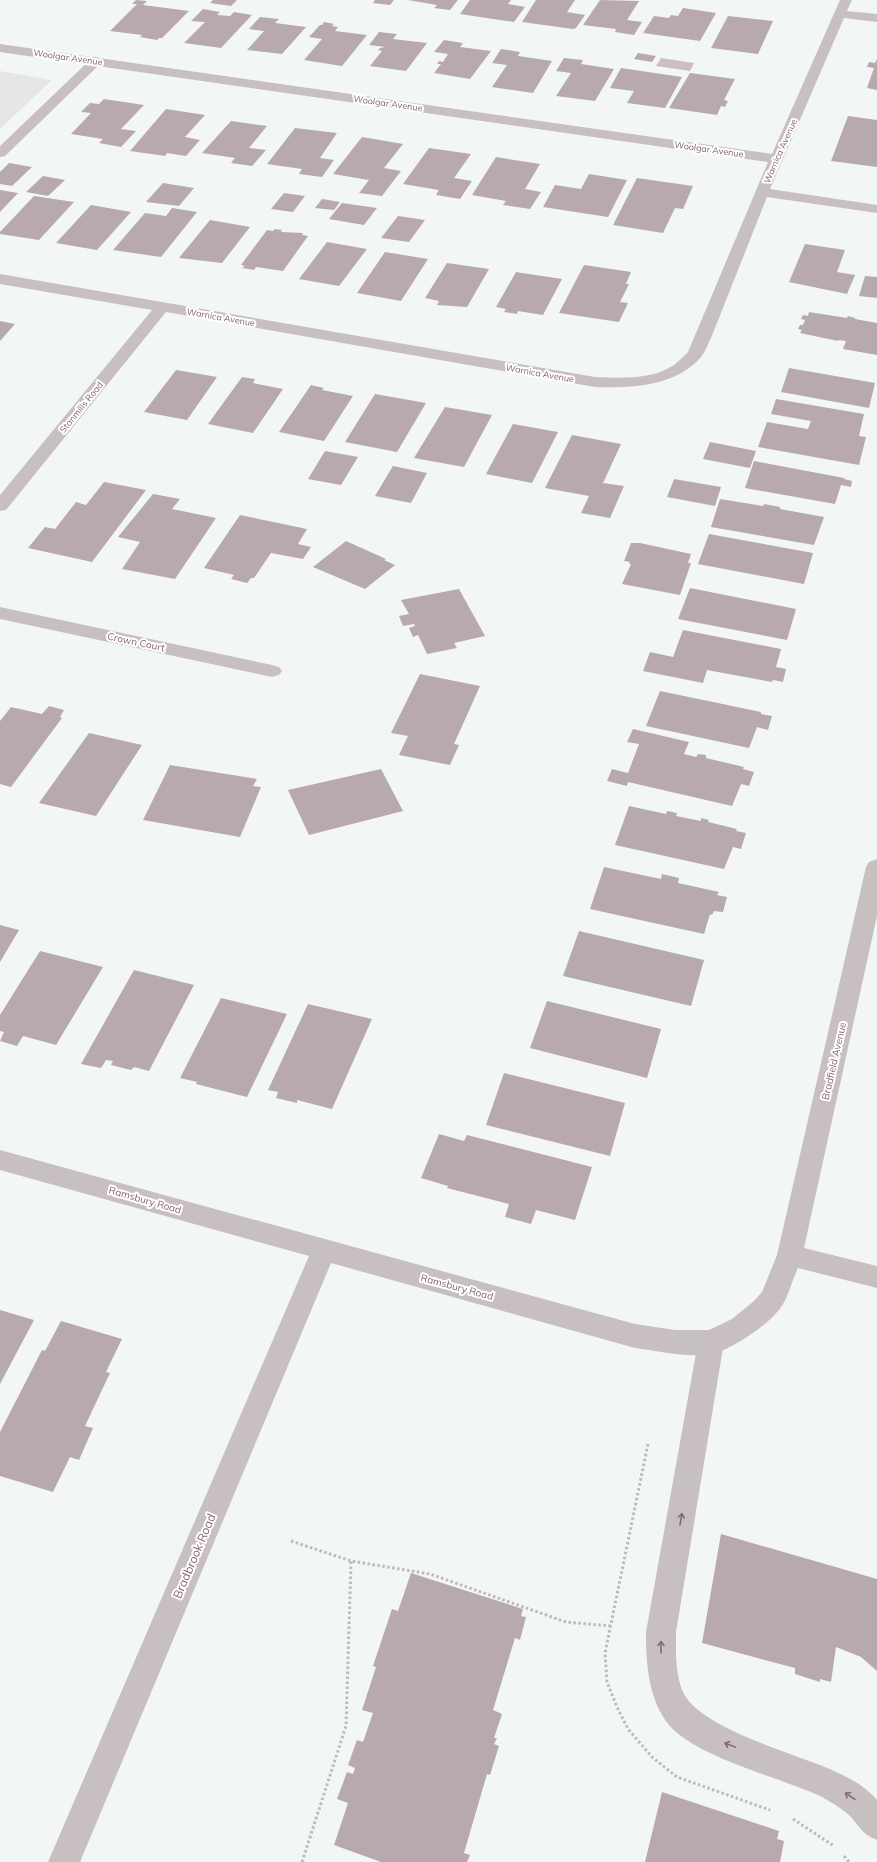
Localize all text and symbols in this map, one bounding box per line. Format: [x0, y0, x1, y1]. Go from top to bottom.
street label: Woolgar Avenue [33, 47, 103, 67]
street label: Woolgar Avenue [353, 93, 423, 113]
street label: Warnica Avenue [761, 117, 799, 185]
street label: Woolgar Avenue [674, 139, 744, 159]
street label: Warnica Avenue [186, 306, 256, 328]
street label: Warnica Avenue [505, 362, 575, 384]
street label: Stanmills Road [57, 379, 105, 435]
street label: Crown Court [106, 630, 166, 655]
street label: Bradfield Avenue [819, 1021, 849, 1101]
street label: Ramsbury Road [107, 1183, 183, 1217]
street label: Ramsbury Road [419, 1271, 495, 1303]
street label: Bradbrook Road [169, 1511, 219, 1601]
one-way arrow [677, 1513, 685, 1526]
one-way arrow [657, 1641, 665, 1654]
one-way arrow [725, 1741, 737, 1749]
one-way arrow [844, 1792, 855, 1800]

